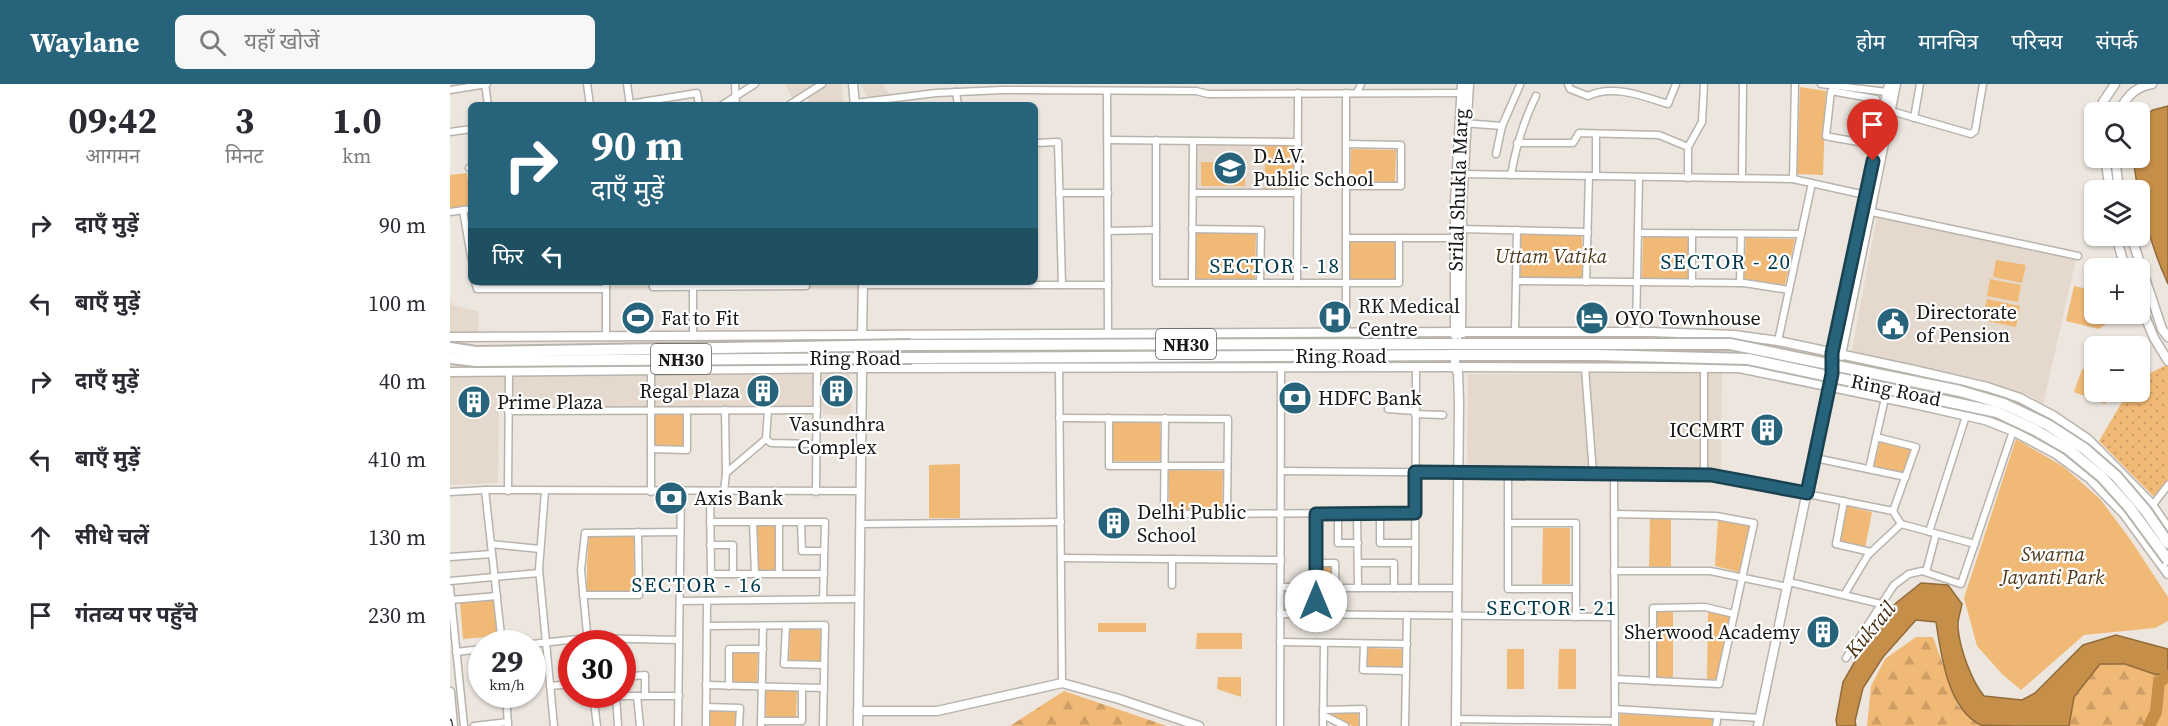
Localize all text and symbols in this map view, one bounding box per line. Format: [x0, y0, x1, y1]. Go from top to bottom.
search box [175, 15, 595, 69]
text: Waylane [30, 23, 139, 61]
icon: search [196, 26, 229, 59]
text: यहाँ खोजें [244, 26, 320, 56]
text: होम [1856, 27, 1885, 56]
text: मानचित्र [1918, 27, 1978, 56]
text: परिचय [2011, 27, 2063, 56]
text: संपर्क [2096, 27, 2138, 56]
text: 09:42 [68, 96, 157, 145]
text: 3 [235, 96, 254, 145]
text: 1.0 [332, 96, 382, 145]
pin [1847, 99, 1898, 161]
map controls [2084, 102, 2150, 402]
button: search [2084, 102, 2150, 168]
street label: Srilal Shukla Marg [1441, 108, 1475, 272]
icon: arrive [1856, 108, 1889, 141]
text: 90 m [591, 116, 684, 174]
icon: right [492, 126, 570, 204]
text: आगमन [85, 142, 140, 170]
text: मिनट [225, 142, 264, 170]
text: km [342, 142, 371, 170]
place label: D.A.V. Public School [1253, 142, 1374, 193]
school or university icon: D.A.V. Public School [1212, 150, 1248, 186]
text: दाएँ मुड़ें [591, 171, 664, 208]
button: layers [2084, 180, 2150, 246]
icon: right [24, 209, 57, 242]
text: दाएँ मुड़ें [75, 209, 139, 239]
text: 90 m [379, 210, 426, 240]
icon: left [536, 240, 569, 273]
text: फिर [492, 241, 524, 271]
park label: Uttam Vatika [1495, 242, 1608, 270]
district label: SECTOR - 20 [1661, 247, 1791, 276]
district label: SECTOR - 18 [1210, 251, 1340, 280]
button: + [2084, 258, 2150, 324]
icon: left [24, 287, 57, 320]
text: बाएँ मुड़ें [75, 287, 140, 317]
text: 100 m [368, 288, 426, 318]
place label: RK Medical Centre [1358, 292, 1460, 343]
place label: Directorate of Pension [1916, 298, 2017, 349]
hospital icon: RK Medical Centre [1317, 299, 1353, 335]
sports icon: Fat to Fit [620, 300, 656, 336]
hotel icon: OYO Townhouse [1574, 300, 1610, 336]
place label: Fat to Fit [661, 304, 740, 332]
place label: OYO Townhouse [1615, 304, 1761, 332]
public building icon: Directorate of Pension [1875, 306, 1911, 342]
road number: NH30 [1156, 329, 1216, 359]
button: − [2084, 336, 2150, 402]
street label: Ring Road [1295, 342, 1387, 370]
road number: NH30 [651, 344, 711, 374]
street label: Ring Road [809, 344, 901, 372]
icon: right [24, 365, 57, 398]
text: दाएँ मुड़ें [75, 365, 139, 395]
text: 40 m [379, 366, 426, 396]
street label: Ring Road [1848, 367, 1944, 413]
building icon: Regal Plaza [745, 373, 781, 409]
building icon: Vasundhra Complex [819, 373, 855, 409]
place label: Regal Plaza [639, 377, 741, 405]
bank icon: HDFC Bank [1277, 380, 1313, 416]
building icon: Prime Plaza [456, 384, 492, 420]
place label: HDFC Bank [1318, 384, 1422, 412]
place label: Prime Plaza [497, 388, 604, 416]
place label: Vasundhra Complex [789, 410, 886, 461]
building icon: ICCMRT [1749, 412, 1785, 448]
place label: ICCMRT [1669, 416, 1744, 444]
icon: left [24, 443, 57, 476]
text: बाएँ मुड़ें [75, 443, 140, 473]
text: 410 m [368, 444, 426, 474]
bank icon: Axis Bank [653, 480, 689, 516]
place label: Axis Bank [694, 484, 783, 512]
place label: Delhi Public School [1137, 498, 1246, 549]
building icon: Delhi Public School [1096, 505, 1132, 541]
icon: ahead [24, 521, 57, 554]
text: सीधे चलें [75, 521, 149, 551]
text: 130 m [368, 522, 426, 552]
park label: Swarna Jayanti Park [1998, 540, 2105, 591]
position arrow [1284, 569, 1348, 633]
district label: SECTOR - 16 [632, 570, 762, 599]
district label: SECTOR - 21 [1487, 593, 1617, 622]
water label: Kukrail [1837, 594, 1902, 664]
icon: arrive [24, 599, 57, 632]
text: गंतव्य पर पहुँचे [75, 599, 198, 629]
text: 230 m [368, 600, 426, 630]
building icon: Sherwood Academy [1805, 614, 1841, 650]
place label: Sherwood Academy [1624, 618, 1801, 646]
speed limit sign: 30 [558, 630, 636, 708]
text: 29 [491, 641, 523, 682]
text: km/h [489, 674, 525, 695]

